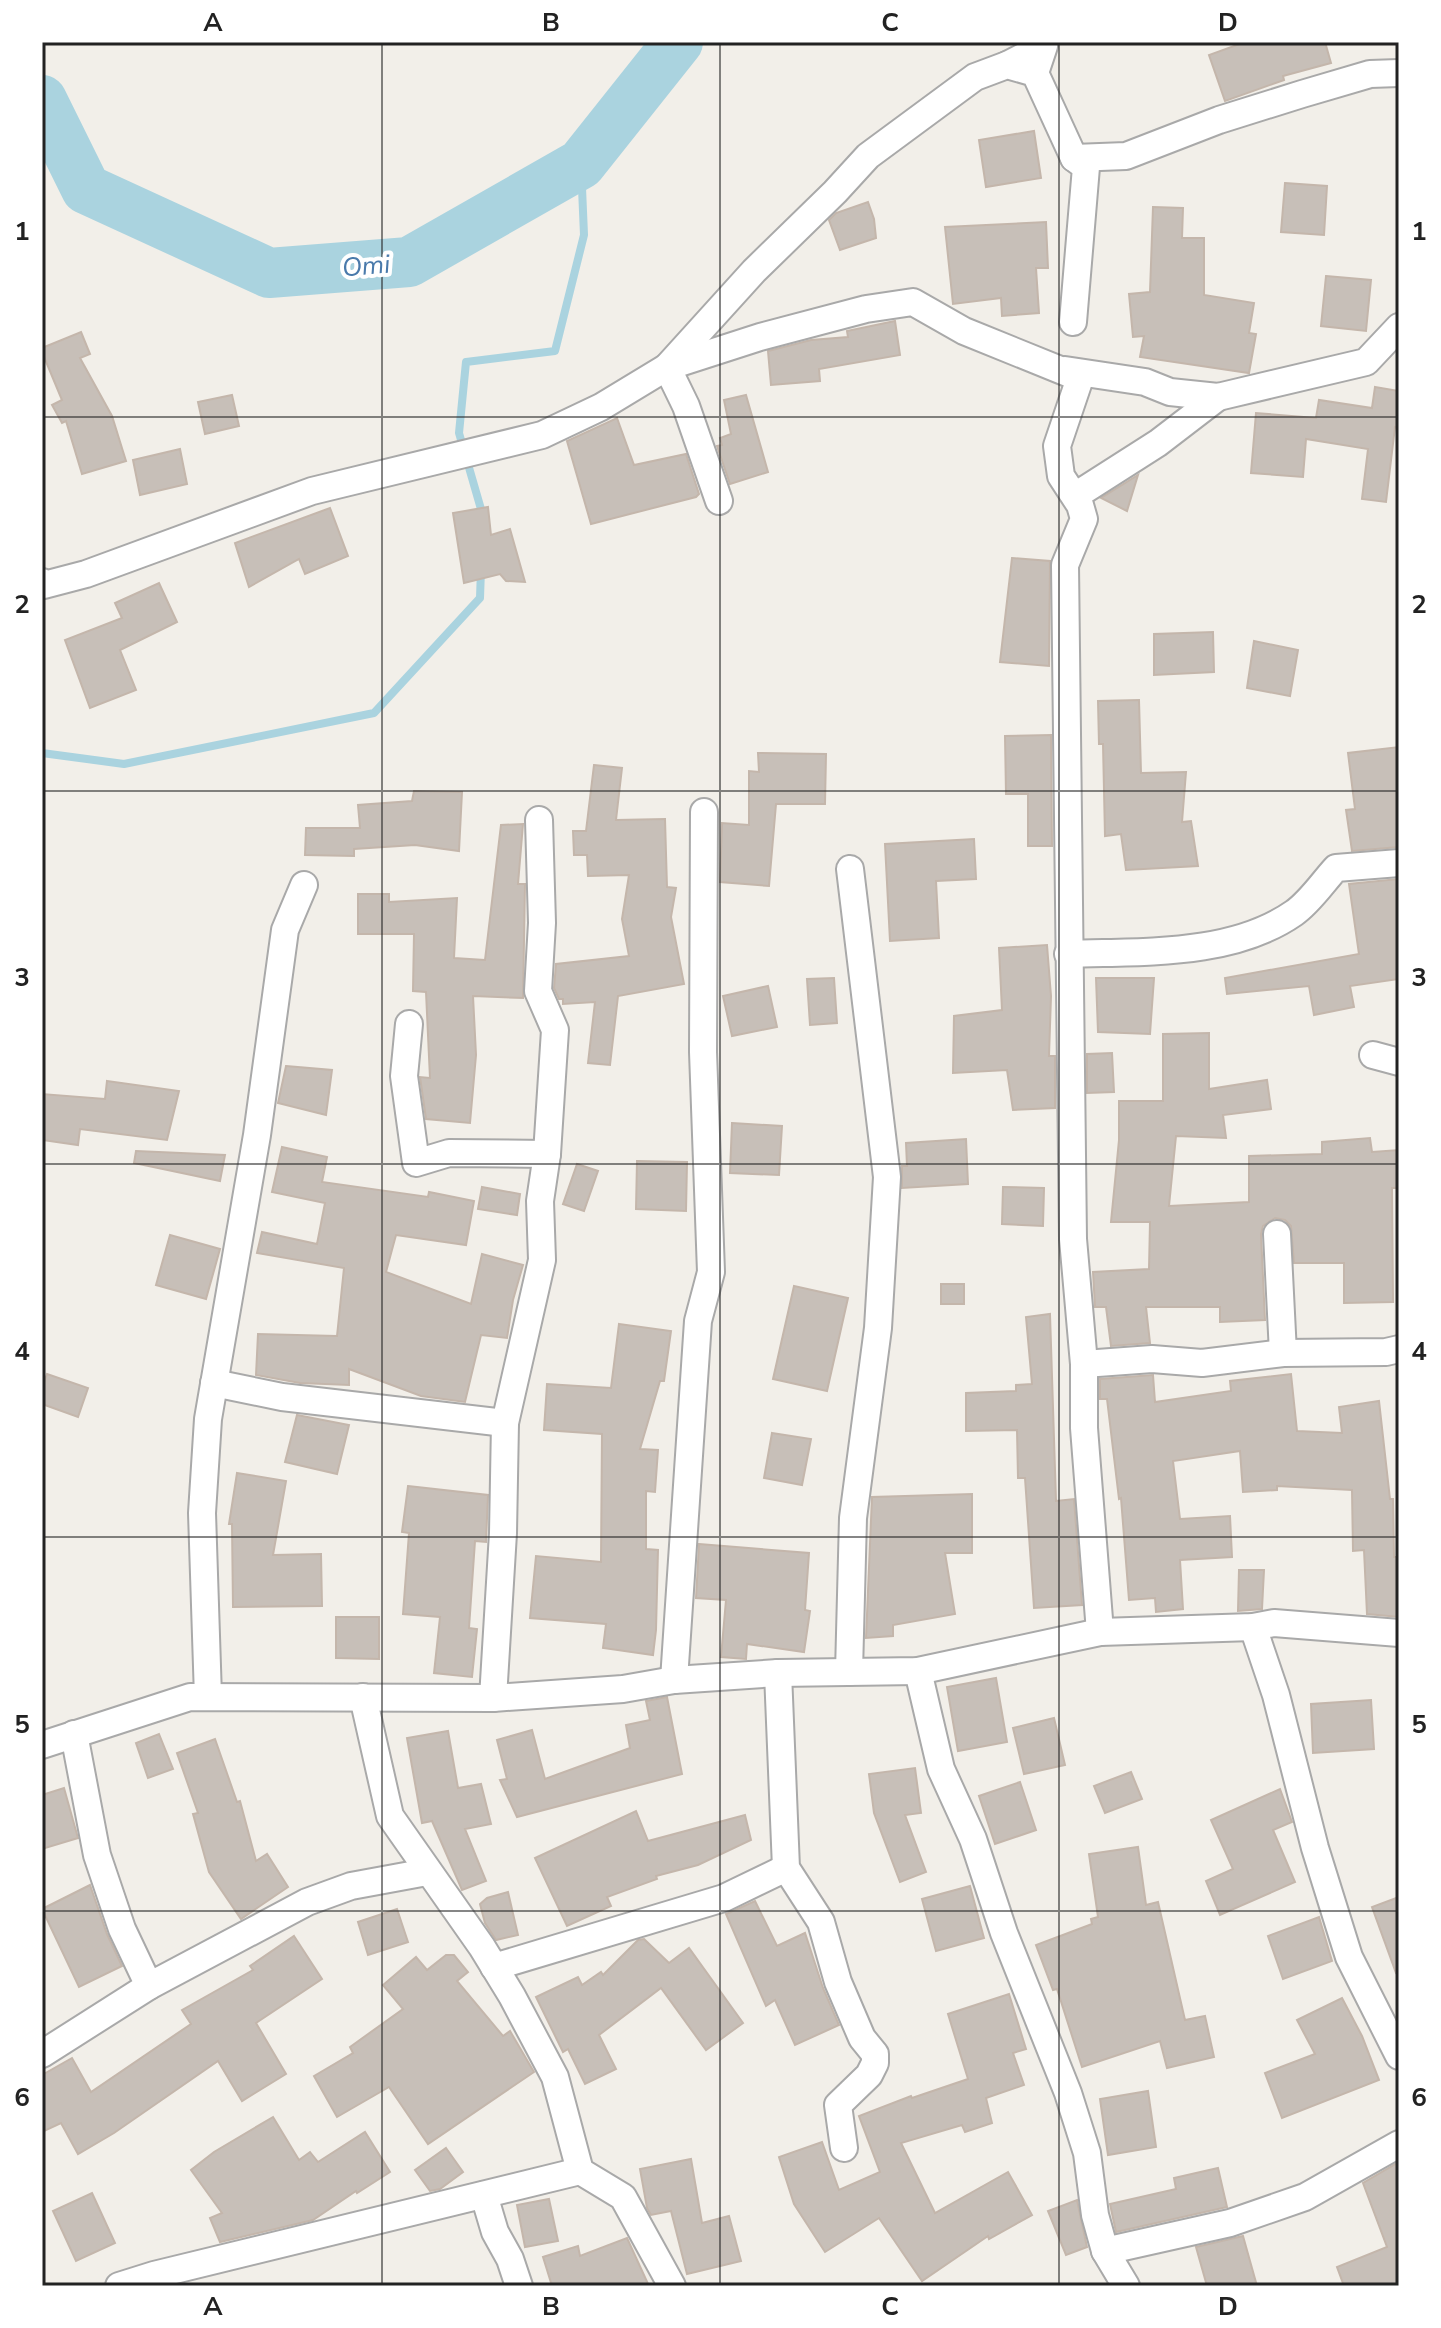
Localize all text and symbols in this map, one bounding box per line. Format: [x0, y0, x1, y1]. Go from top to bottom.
text: A [203, 5, 223, 40]
text: B [542, 5, 560, 40]
text: C [881, 5, 899, 40]
text: D [1218, 5, 1238, 40]
text: 1 [14, 214, 30, 249]
text: 1 [1411, 214, 1427, 249]
water label: Omi [340, 246, 393, 286]
text: 2 [14, 587, 30, 622]
text: 2 [1411, 587, 1427, 622]
text: 3 [14, 960, 30, 995]
text: 3 [1411, 960, 1427, 995]
text: 4 [14, 1334, 30, 1369]
text: 4 [1411, 1334, 1427, 1369]
text: 5 [14, 1707, 30, 1742]
text: 5 [1411, 1707, 1427, 1742]
text: 6 [14, 2080, 30, 2115]
text: 6 [1411, 2080, 1427, 2115]
text: A [203, 2289, 223, 2324]
text: B [542, 2289, 560, 2324]
text: C [881, 2289, 899, 2324]
text: D [1218, 2289, 1238, 2324]

